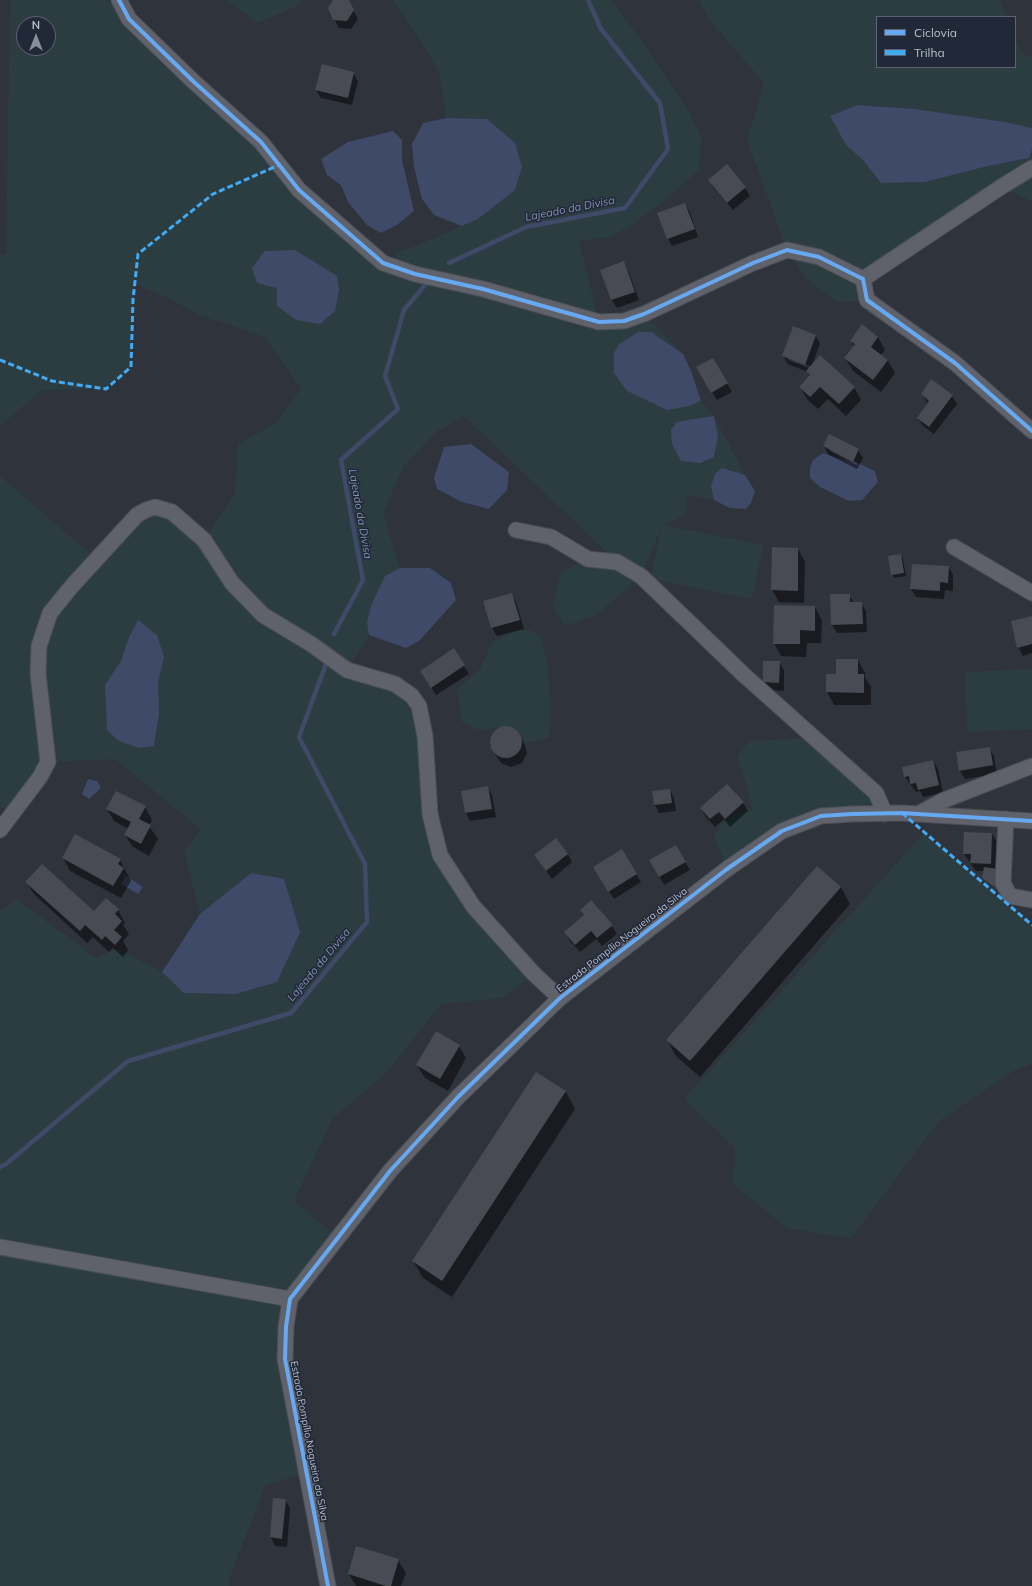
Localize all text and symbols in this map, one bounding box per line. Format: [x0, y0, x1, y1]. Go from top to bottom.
north arrow [16, 16, 56, 56]
legend [876, 16, 1016, 68]
text: N [32, 18, 40, 32]
text: Ciclovia [914, 25, 957, 40]
text: Trilha [914, 45, 945, 60]
water label: Lajeado da Divisa [524, 194, 616, 224]
water label: Lajeado da Divisa [346, 468, 374, 560]
street label: Estrada Pompílio Nogueira da Silva [554, 885, 690, 995]
water label: Lajeado da Divisa [285, 926, 353, 1004]
street label: Estrada Pompílio Nogueira da Silva [288, 1360, 330, 1522]

